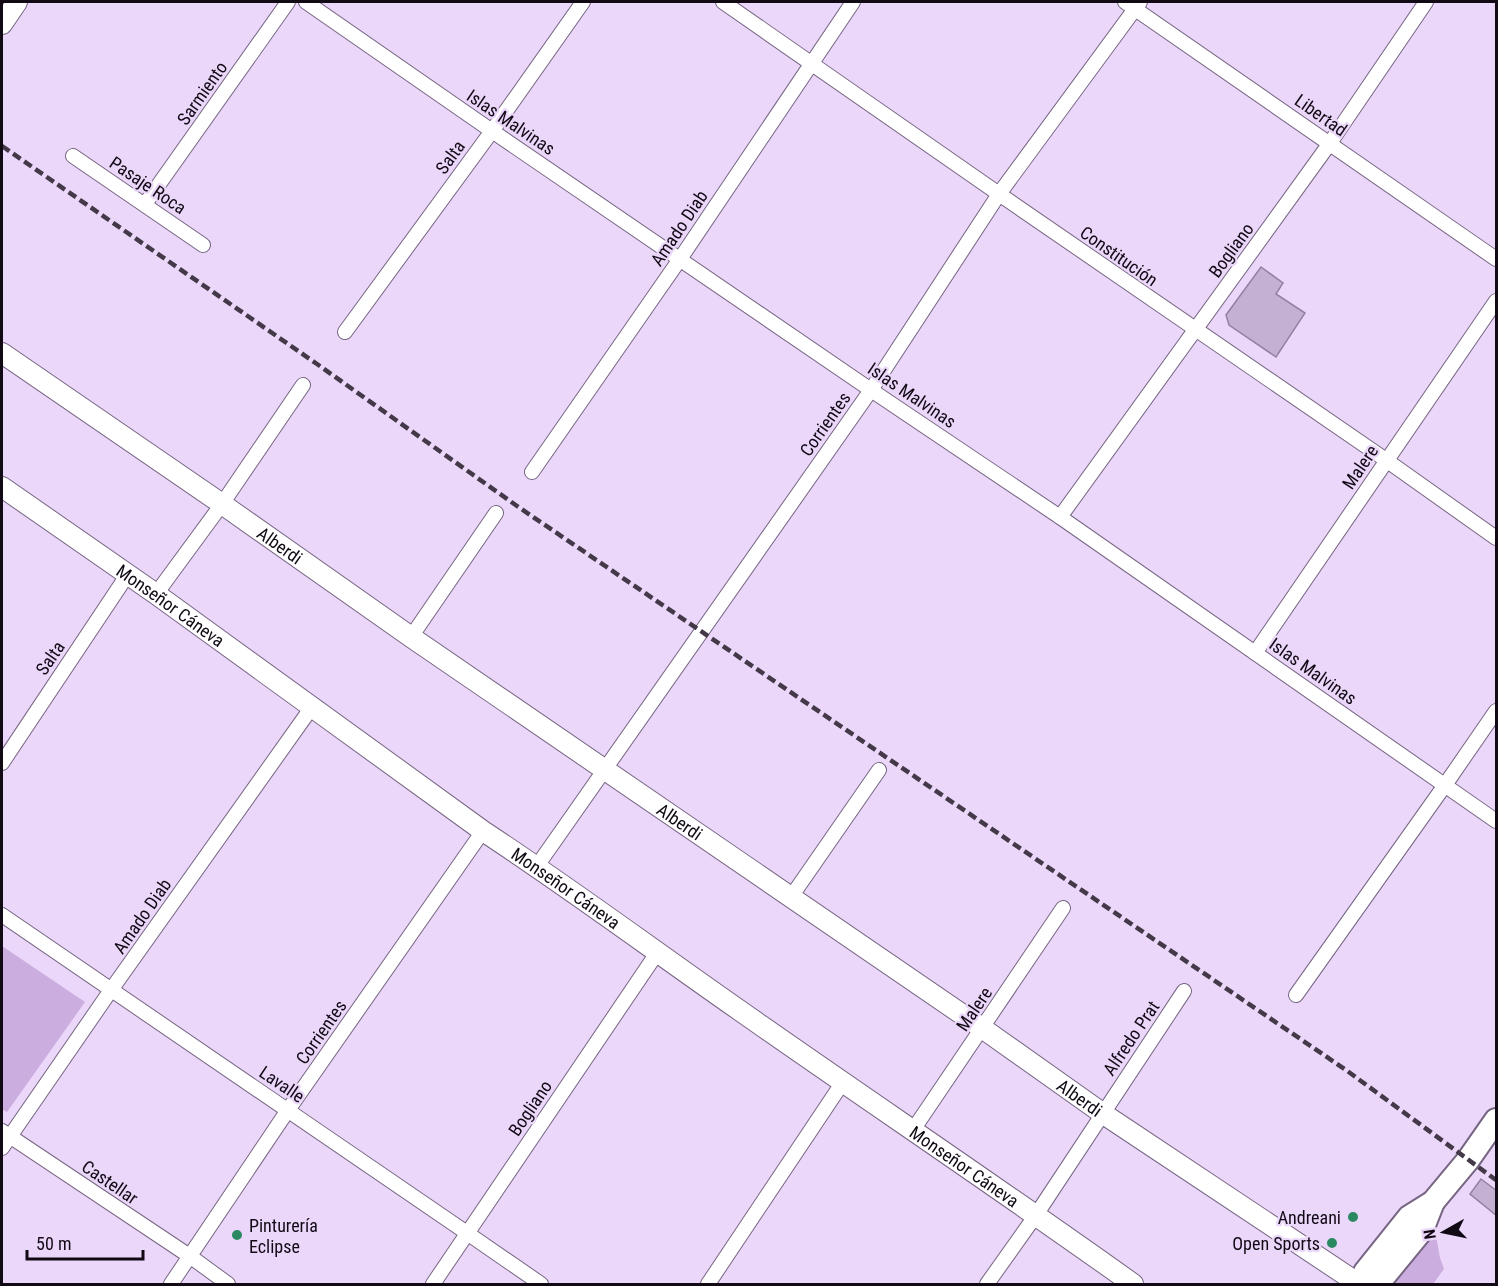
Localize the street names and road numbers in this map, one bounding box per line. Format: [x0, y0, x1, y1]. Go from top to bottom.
street label: Sarmiento [173, 57, 231, 129]
street label: Islas Malvinas [463, 85, 559, 159]
street label: Libertad [1291, 90, 1351, 140]
street label: Salta [431, 136, 469, 178]
street label: Pasaje Roca [106, 152, 190, 218]
street label: Amado Diab [646, 186, 712, 270]
street label: Bogliano [1204, 219, 1258, 281]
street label: Constitución [1076, 222, 1162, 290]
street label: Islas Malvinas [864, 358, 960, 432]
street label: Corrientes [795, 388, 855, 460]
street label: Malere [1338, 441, 1382, 493]
street label: Alberdi [254, 522, 307, 568]
street label: Monseñor Cáneva [113, 560, 229, 651]
street label: Islas Malvinas [1265, 633, 1361, 709]
street label: Salta [31, 637, 69, 679]
street label: Alberdi [653, 798, 707, 844]
street label: Monseñor Cáneva [508, 843, 624, 933]
street label: Amado Diab [109, 874, 175, 957]
street label: Malere [952, 983, 996, 1035]
street label: Corrientes [291, 996, 351, 1068]
street label: Alfredo Prat [1098, 997, 1164, 1079]
street label: Lavalle [255, 1061, 309, 1107]
street label: Alberdi [1053, 1074, 1107, 1120]
street label: Bogliano [504, 1076, 556, 1140]
street label: Monseñor Cáneva [906, 1121, 1023, 1211]
street label: Castellar [78, 1156, 142, 1209]

